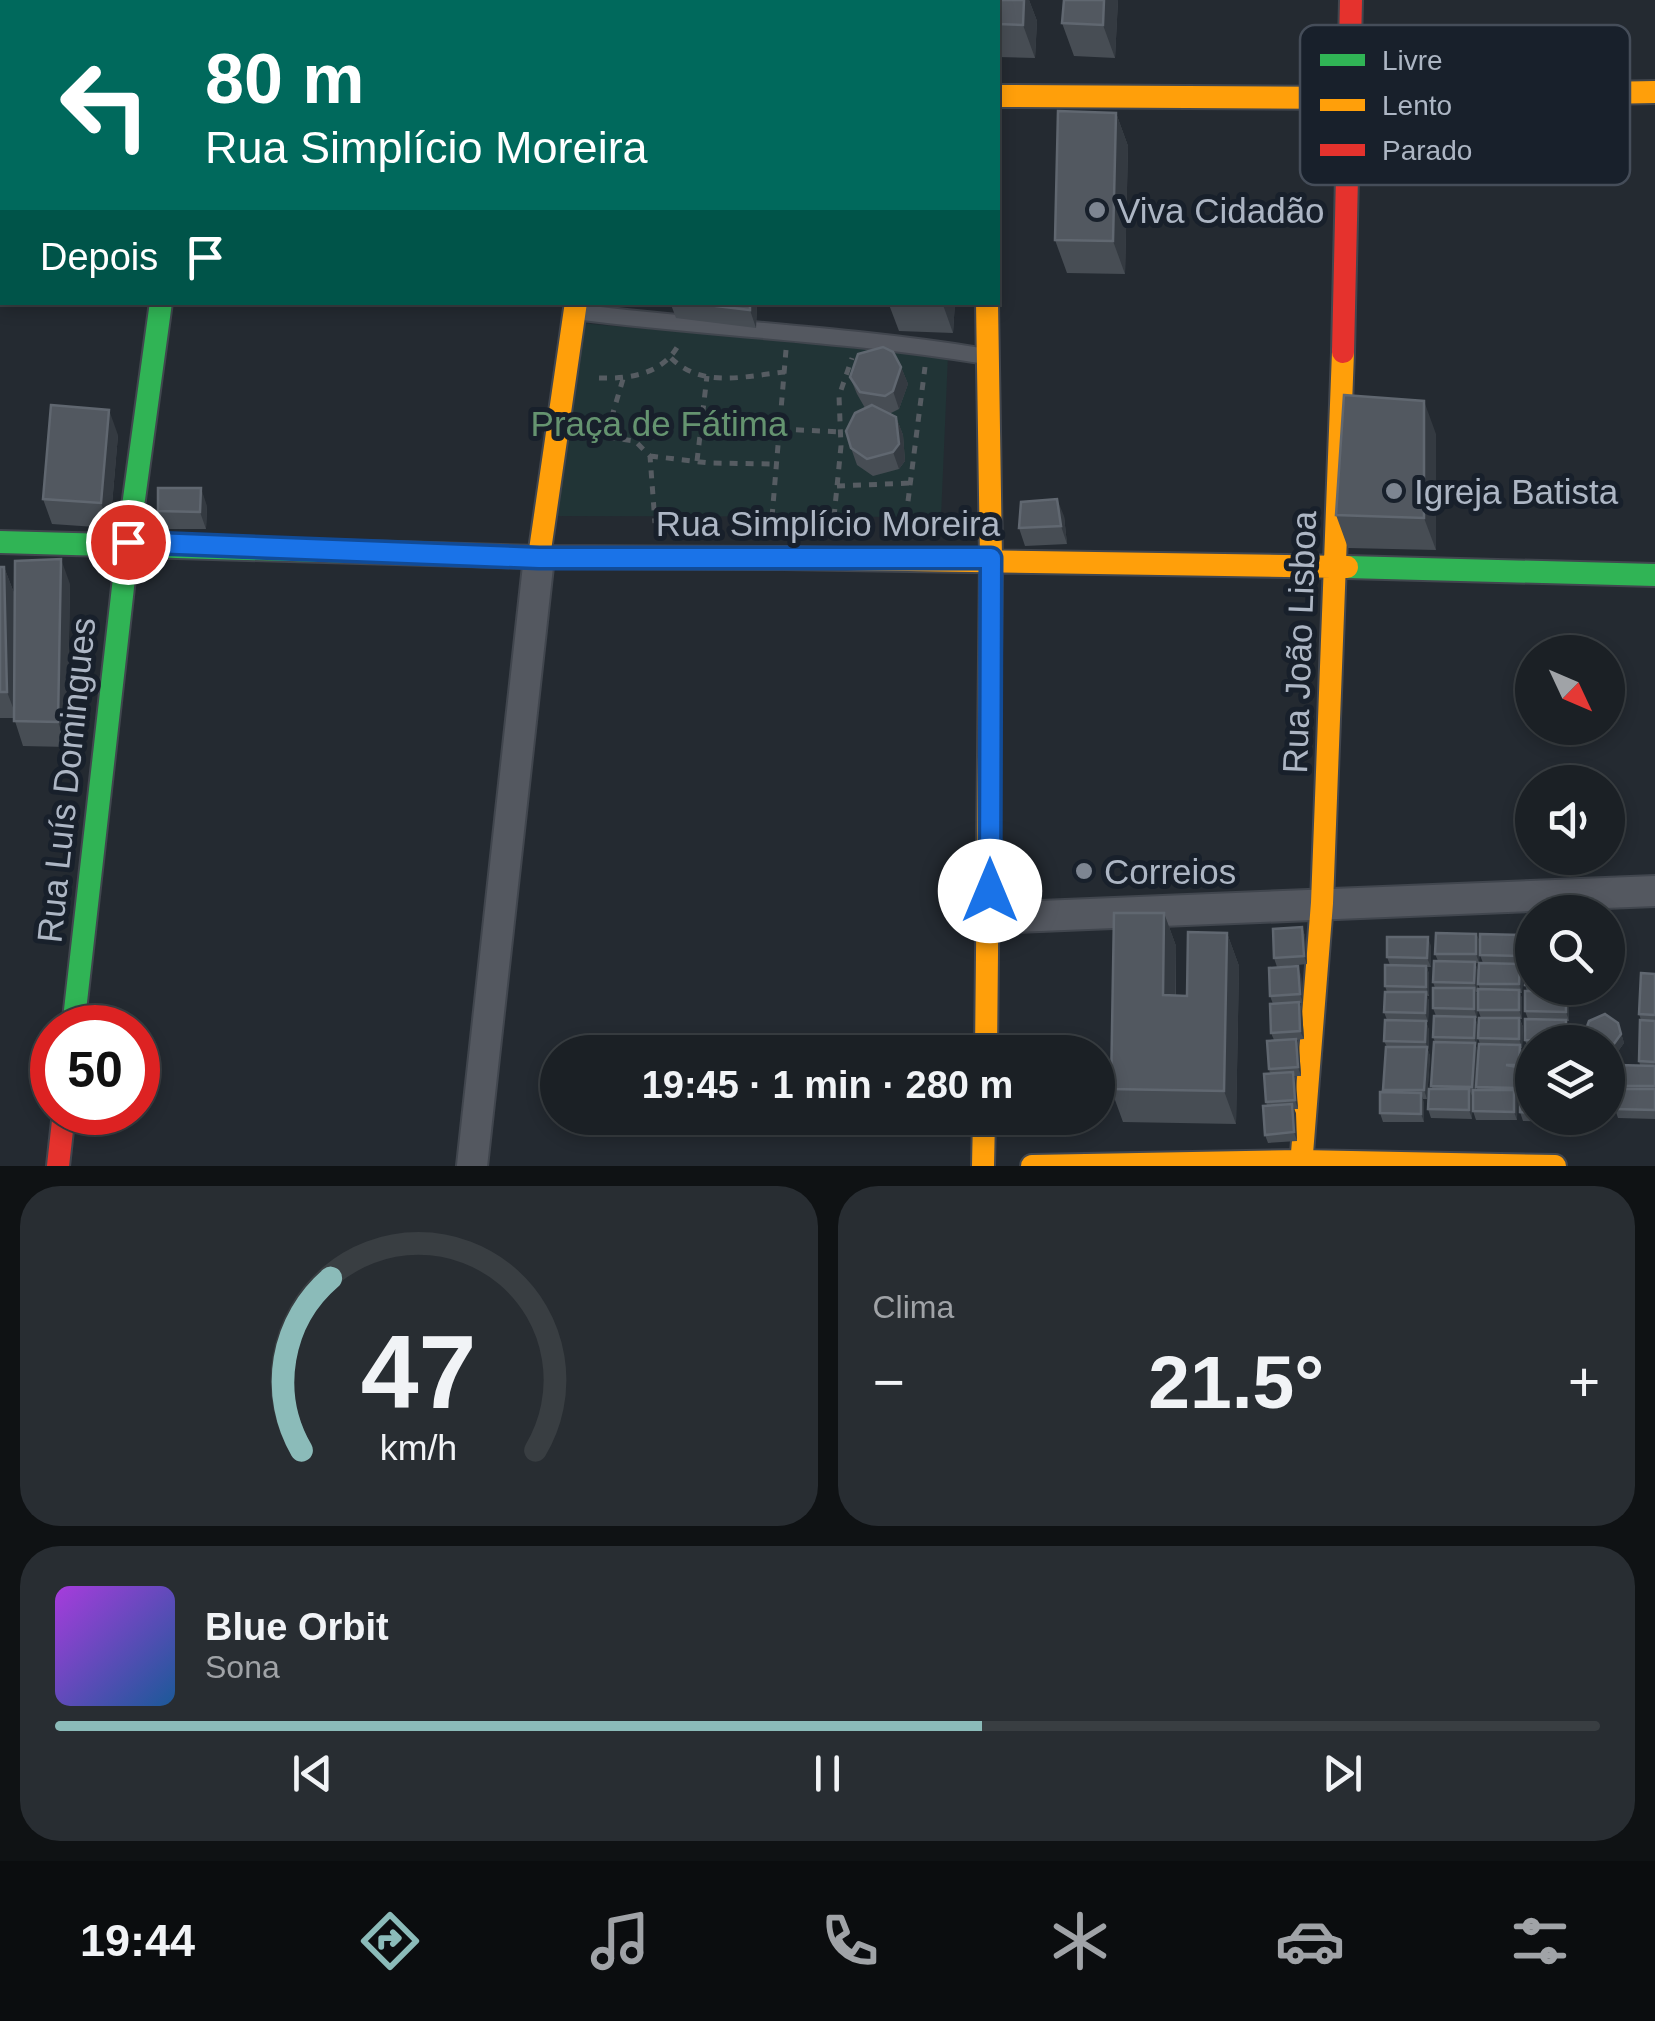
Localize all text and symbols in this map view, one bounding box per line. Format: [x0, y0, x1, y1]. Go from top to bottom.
legend [1300, 25, 1630, 185]
icon: left [40, 40, 170, 170]
text: 80 m [205, 40, 365, 118]
text: Livre [1382, 45, 1443, 76]
text: Lento [1382, 90, 1452, 121]
text: Rua Simplício Moreira [205, 122, 648, 173]
text: Parado [1382, 135, 1472, 166]
place label: Viva Cidadão [1117, 191, 1325, 230]
marker: Viva Cidadão [1086, 199, 1108, 221]
icon: arrive [178, 230, 233, 285]
text: Depois [40, 236, 158, 278]
park label: Praça de Fátima [531, 404, 788, 443]
place label: Igreja Batista [1414, 472, 1619, 511]
marker: Igreja Batista [1383, 480, 1405, 502]
pin [86, 500, 171, 585]
street label: Rua Simplício Moreira [656, 504, 1001, 543]
street label: Rua João Lisboa [1275, 510, 1323, 774]
icon: arrive [101, 515, 156, 570]
street label: Rua Luís Domingues [30, 615, 102, 945]
north arrow [1515, 635, 1625, 745]
map controls [1515, 635, 1625, 1135]
button: sound [1515, 765, 1625, 875]
position arrow [938, 839, 1042, 943]
place label: Correios [1104, 852, 1236, 891]
marker: Correios [1073, 860, 1095, 882]
button: search [1515, 895, 1625, 1005]
speed limit sign: 50 [30, 1005, 160, 1135]
button: layers [1515, 1025, 1625, 1135]
text: 19:45 · 1 min · 280 m [642, 1064, 1013, 1106]
text: Clima [873, 1289, 954, 1325]
text: 47 [361, 1314, 477, 1430]
text: 21.5° [1148, 1340, 1324, 1424]
text: − [873, 1351, 905, 1413]
text: + [1568, 1351, 1600, 1413]
text: km/h [380, 1428, 457, 1468]
text: Blue Orbit [205, 1606, 389, 1648]
text: Sona [205, 1649, 280, 1685]
icon: previous [285, 1746, 340, 1801]
icon: pause [800, 1746, 855, 1801]
icon: next [1315, 1746, 1370, 1801]
icon: directions [355, 1906, 425, 1976]
icon: music [585, 1906, 655, 1976]
icon: phone [815, 1906, 885, 1976]
icon: climate [1045, 1906, 1115, 1976]
icon: car [1275, 1906, 1345, 1976]
icon: filters [1505, 1906, 1575, 1976]
text: 19:44 [80, 1915, 195, 1966]

